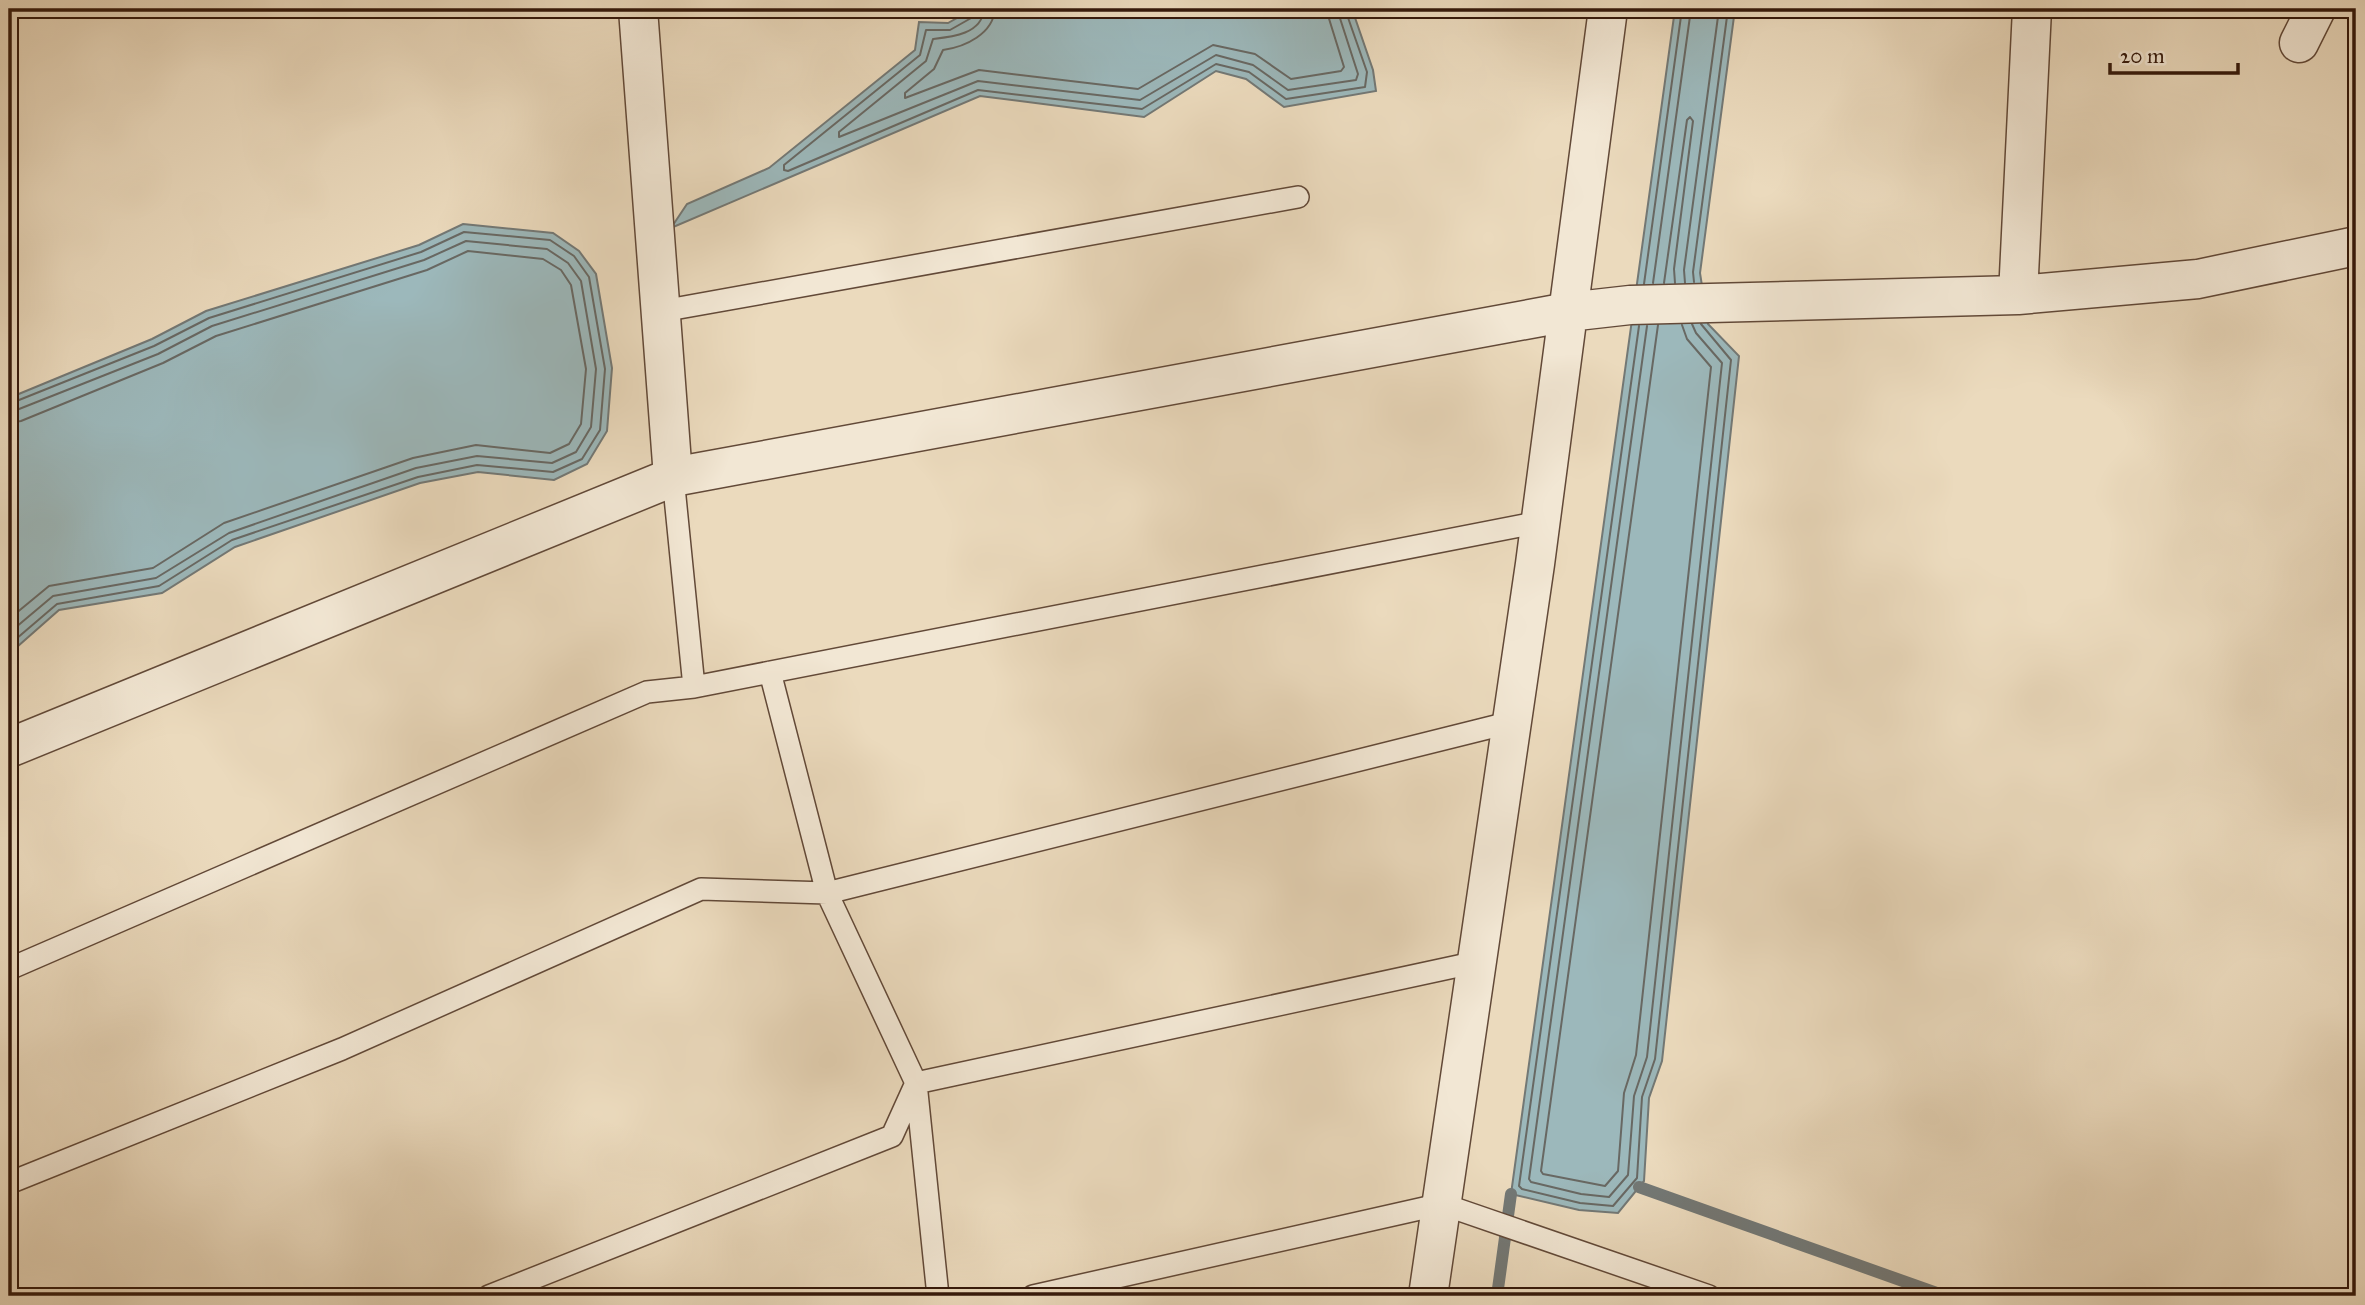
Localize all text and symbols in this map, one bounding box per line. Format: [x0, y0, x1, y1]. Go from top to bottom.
scale bar [2110, 32, 2237, 76]
text: 20 m [2120, 43, 2165, 69]

